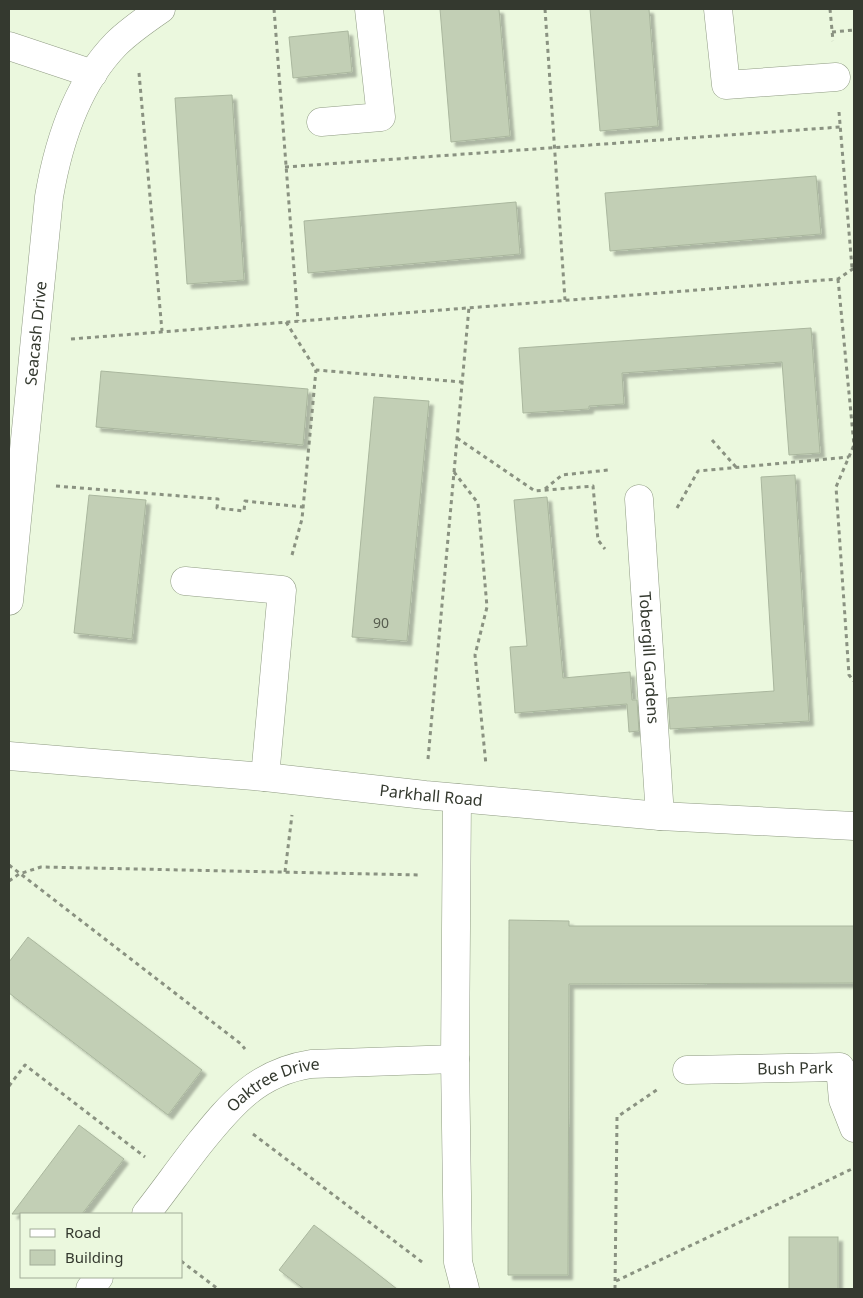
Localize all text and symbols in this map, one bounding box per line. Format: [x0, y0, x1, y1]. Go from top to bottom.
street label: Seacash Drive [19, 280, 52, 387]
street label: Tobergill Gardens [634, 591, 665, 725]
house number: 90 [373, 613, 389, 632]
street label: Parkhall Road [378, 779, 484, 811]
street label: Oaktree Drive [221, 1053, 320, 1117]
street label: Bush Park [757, 1056, 834, 1080]
legend [20, 1213, 182, 1278]
text: Road [65, 1222, 101, 1242]
text: Building [65, 1247, 123, 1267]

